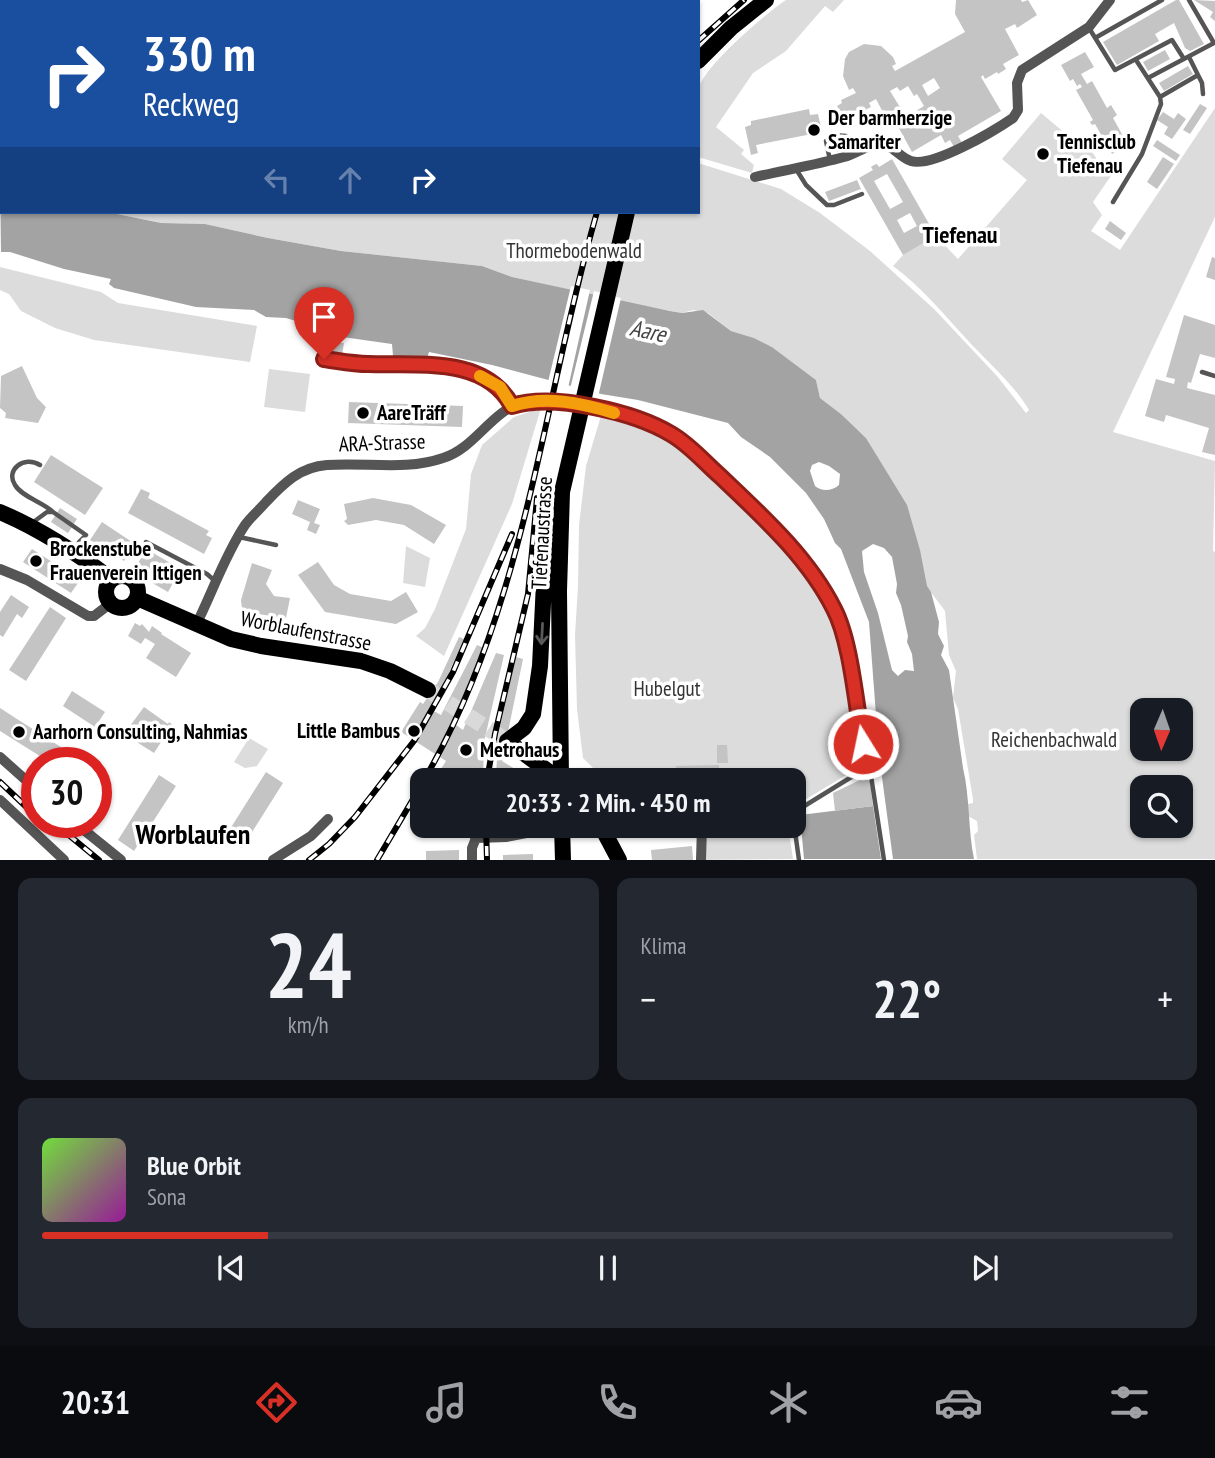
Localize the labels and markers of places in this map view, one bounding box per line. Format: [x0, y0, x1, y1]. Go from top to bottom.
place label: Der barmherzige Samariter [828, 104, 952, 155]
marker: Der barmherzige Samariter [806, 122, 822, 138]
place label: Tennisclub Tiefenau [1057, 128, 1136, 179]
marker: Tennisclub Tiefenau [1035, 146, 1051, 162]
pin [294, 287, 354, 359]
place label: AareTräff [376, 399, 447, 426]
marker: AareTräff [355, 405, 371, 421]
place label: Brockenstube Frauenverein Ittigen [50, 535, 202, 586]
marker: Brockenstube Frauenverein Ittigen [28, 553, 44, 569]
place label: Little Bambus [297, 717, 400, 744]
place label: Aarhorn Consulting, Nahmias [32, 718, 248, 745]
marker: Little Bambus [406, 723, 422, 739]
marker: Aarhorn Consulting, Nahmias [11, 724, 27, 740]
place label: Metrohaus [480, 736, 559, 763]
marker: Metrohaus [458, 742, 474, 758]

